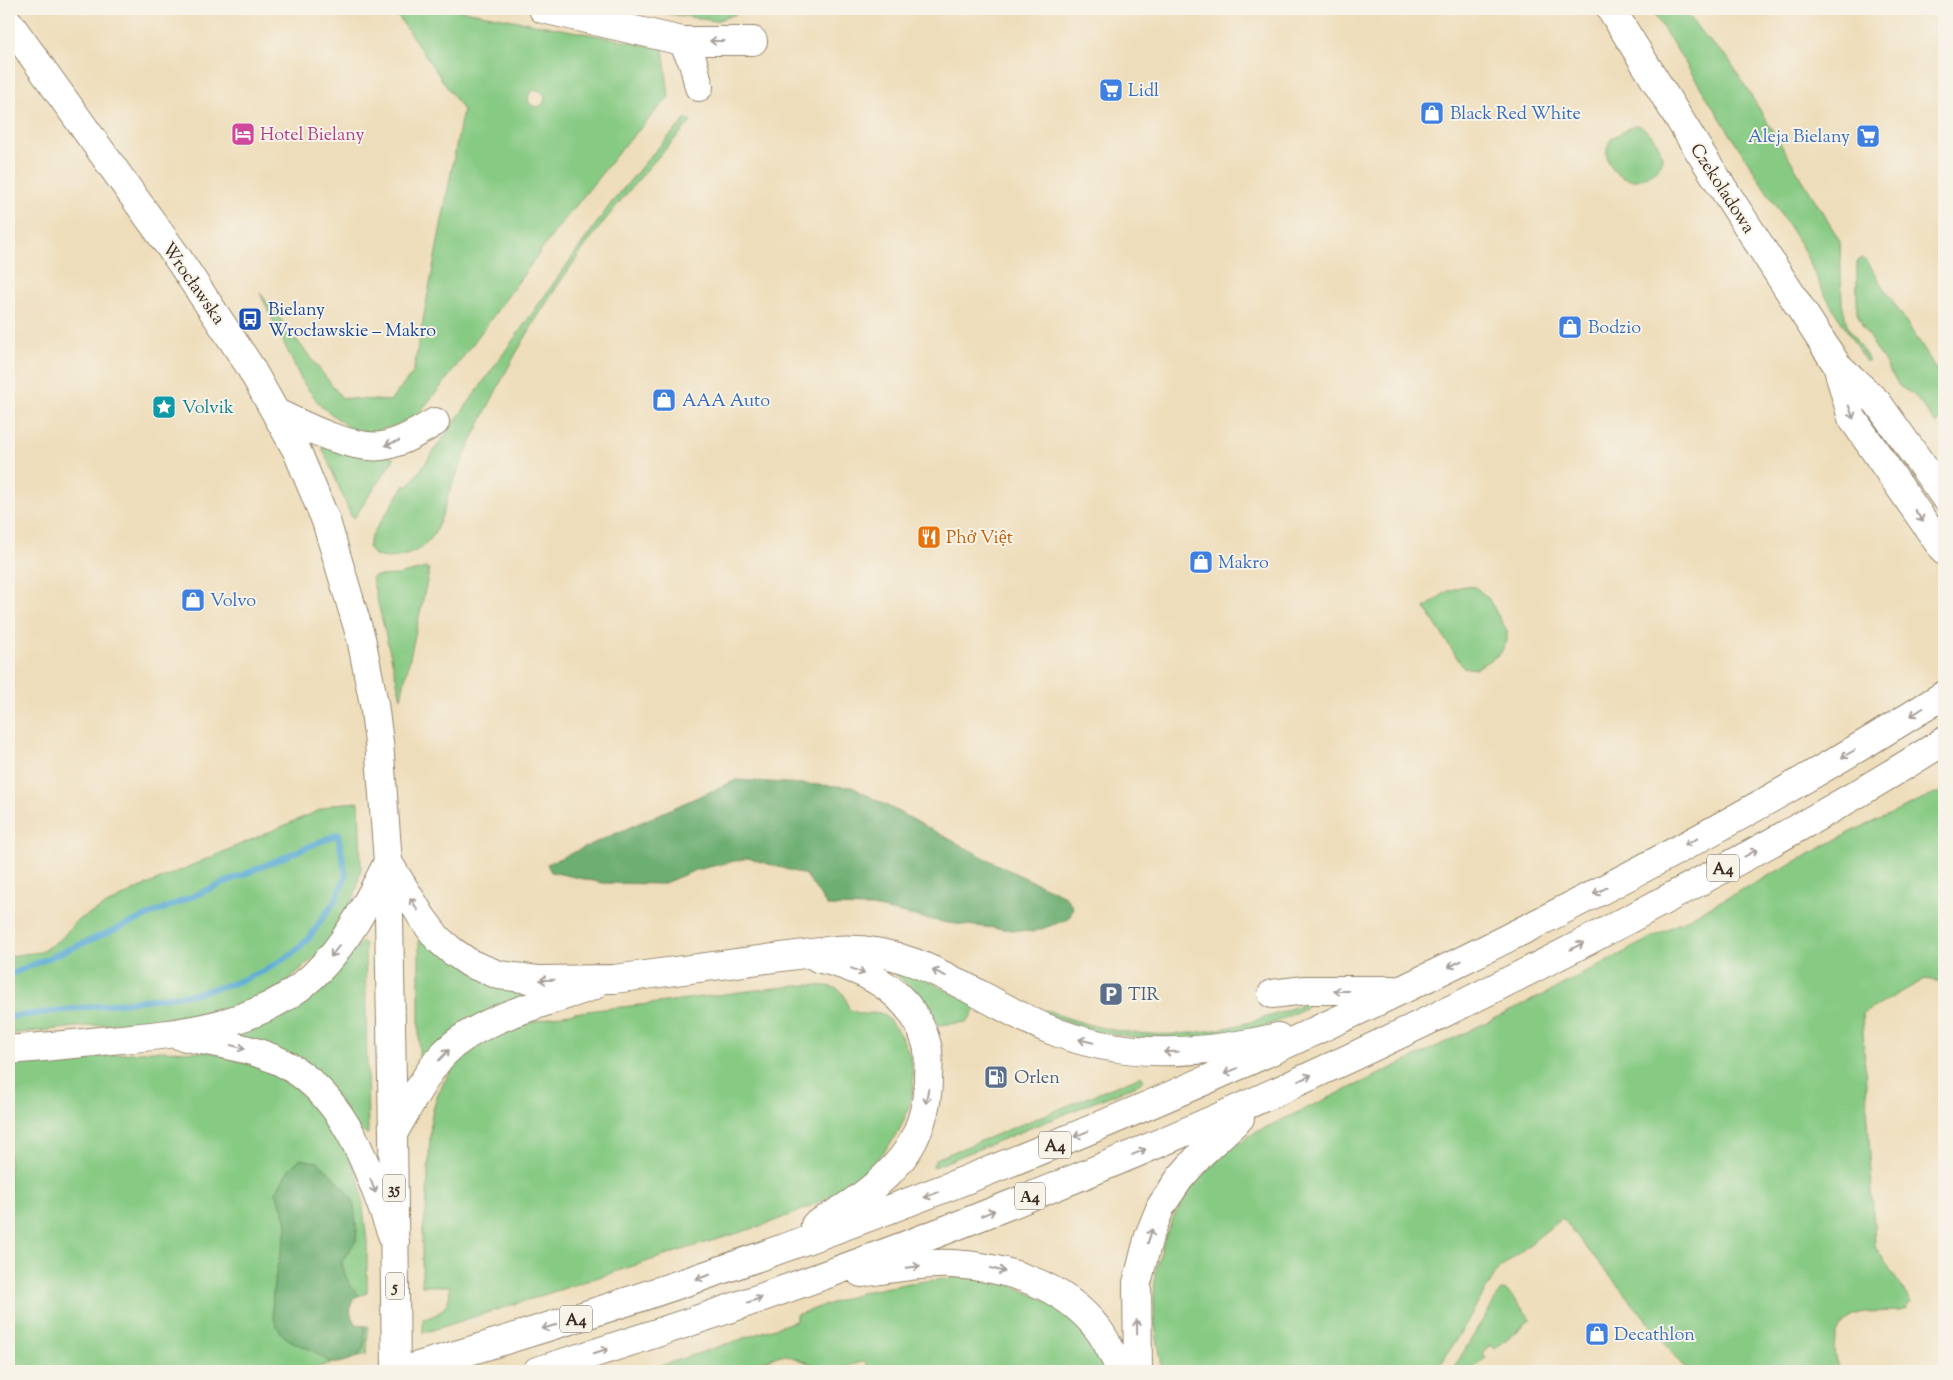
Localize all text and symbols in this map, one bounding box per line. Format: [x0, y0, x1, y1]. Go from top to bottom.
one-way arrow [710, 36, 726, 46]
supermarket icon: Lidl [1098, 77, 1124, 103]
place label: Lidl [1128, 79, 1159, 105]
shop icon: Black Red White [1419, 100, 1445, 126]
place label: Black Red White [1450, 102, 1581, 128]
hotel icon: Hotel Bielany [230, 121, 256, 147]
place label: Hotel Bielany [260, 123, 364, 149]
supermarket icon: Aleja Bielany [1855, 123, 1881, 149]
place label: Aleja Bielany [1748, 125, 1850, 151]
street label: Czekoladowa [1682, 139, 1760, 239]
street label: Wrocławska [154, 238, 230, 331]
place label: Bielany Wrocławskie – Makro [268, 298, 436, 345]
bus stop icon: Bielany Wrocławskie – Makro [237, 306, 263, 332]
shop icon: Bodzio [1557, 314, 1583, 340]
place label: Bodzio [1588, 316, 1641, 342]
shop icon: AAA Auto [651, 387, 677, 413]
place label: AAA Auto [682, 389, 770, 415]
place icon: Volvik [151, 394, 177, 420]
place label: Volvik [182, 396, 234, 422]
one-way arrow [1847, 403, 1856, 419]
one-way arrow [384, 439, 400, 448]
one-way arrow [1914, 509, 1924, 523]
restaurant icon: Phở Việt [916, 524, 942, 550]
place label: Phở Việt [946, 526, 1013, 552]
shop icon: Makro [1188, 549, 1214, 575]
place label: Makro [1218, 551, 1269, 577]
shop icon: Volvo [180, 587, 206, 613]
place label: Volvo [210, 589, 256, 615]
one-way arrow [1911, 708, 1925, 718]
one-way arrow [1840, 749, 1855, 759]
one-way arrow [1685, 838, 1699, 848]
one-way arrow [1743, 848, 1758, 857]
road number: A4 [1707, 854, 1739, 881]
one-way arrow [1593, 887, 1608, 896]
one-way arrow [409, 898, 419, 912]
one-way arrow [1569, 941, 1584, 950]
one-way arrow [330, 944, 340, 958]
one-way arrow [1448, 960, 1463, 970]
one-way arrow [850, 967, 865, 976]
one-way arrow [932, 967, 947, 977]
one-way arrow [540, 975, 556, 985]
parking icon: TIR [1098, 981, 1124, 1007]
place label: TIR [1128, 983, 1160, 1009]
one-way arrow [1333, 986, 1350, 996]
one-way arrow [1078, 1036, 1094, 1045]
one-way arrow [229, 1043, 245, 1053]
one-way arrow [1163, 1047, 1179, 1056]
one-way arrow [438, 1049, 450, 1061]
fuel station icon: Orlen [983, 1064, 1009, 1090]
place label: Orlen [1014, 1066, 1060, 1092]
one-way arrow [1224, 1066, 1239, 1076]
one-way arrow [1298, 1073, 1313, 1083]
one-way arrow [921, 1087, 931, 1103]
one-way arrow [1074, 1130, 1089, 1139]
road number: A4 [1039, 1132, 1071, 1158]
one-way arrow [1131, 1147, 1146, 1156]
road number: 35 [383, 1174, 405, 1202]
one-way arrow [369, 1178, 378, 1193]
road number: А4 [1015, 1182, 1045, 1210]
one-way arrow [923, 1191, 938, 1200]
one-way arrow [980, 1208, 996, 1217]
one-way arrow [1146, 1229, 1155, 1244]
one-way arrow [904, 1262, 920, 1272]
one-way arrow [990, 1266, 1006, 1276]
road number: 5 [386, 1272, 404, 1300]
one-way arrow [696, 1273, 712, 1282]
one-way arrow [747, 1295, 763, 1305]
road number: A4 [560, 1306, 592, 1332]
one-way arrow [1132, 1319, 1142, 1336]
shop icon: Decathlon [1584, 1321, 1610, 1347]
one-way arrow [541, 1323, 557, 1333]
place label: Decathlon [1614, 1323, 1695, 1349]
one-way arrow [592, 1346, 608, 1356]

